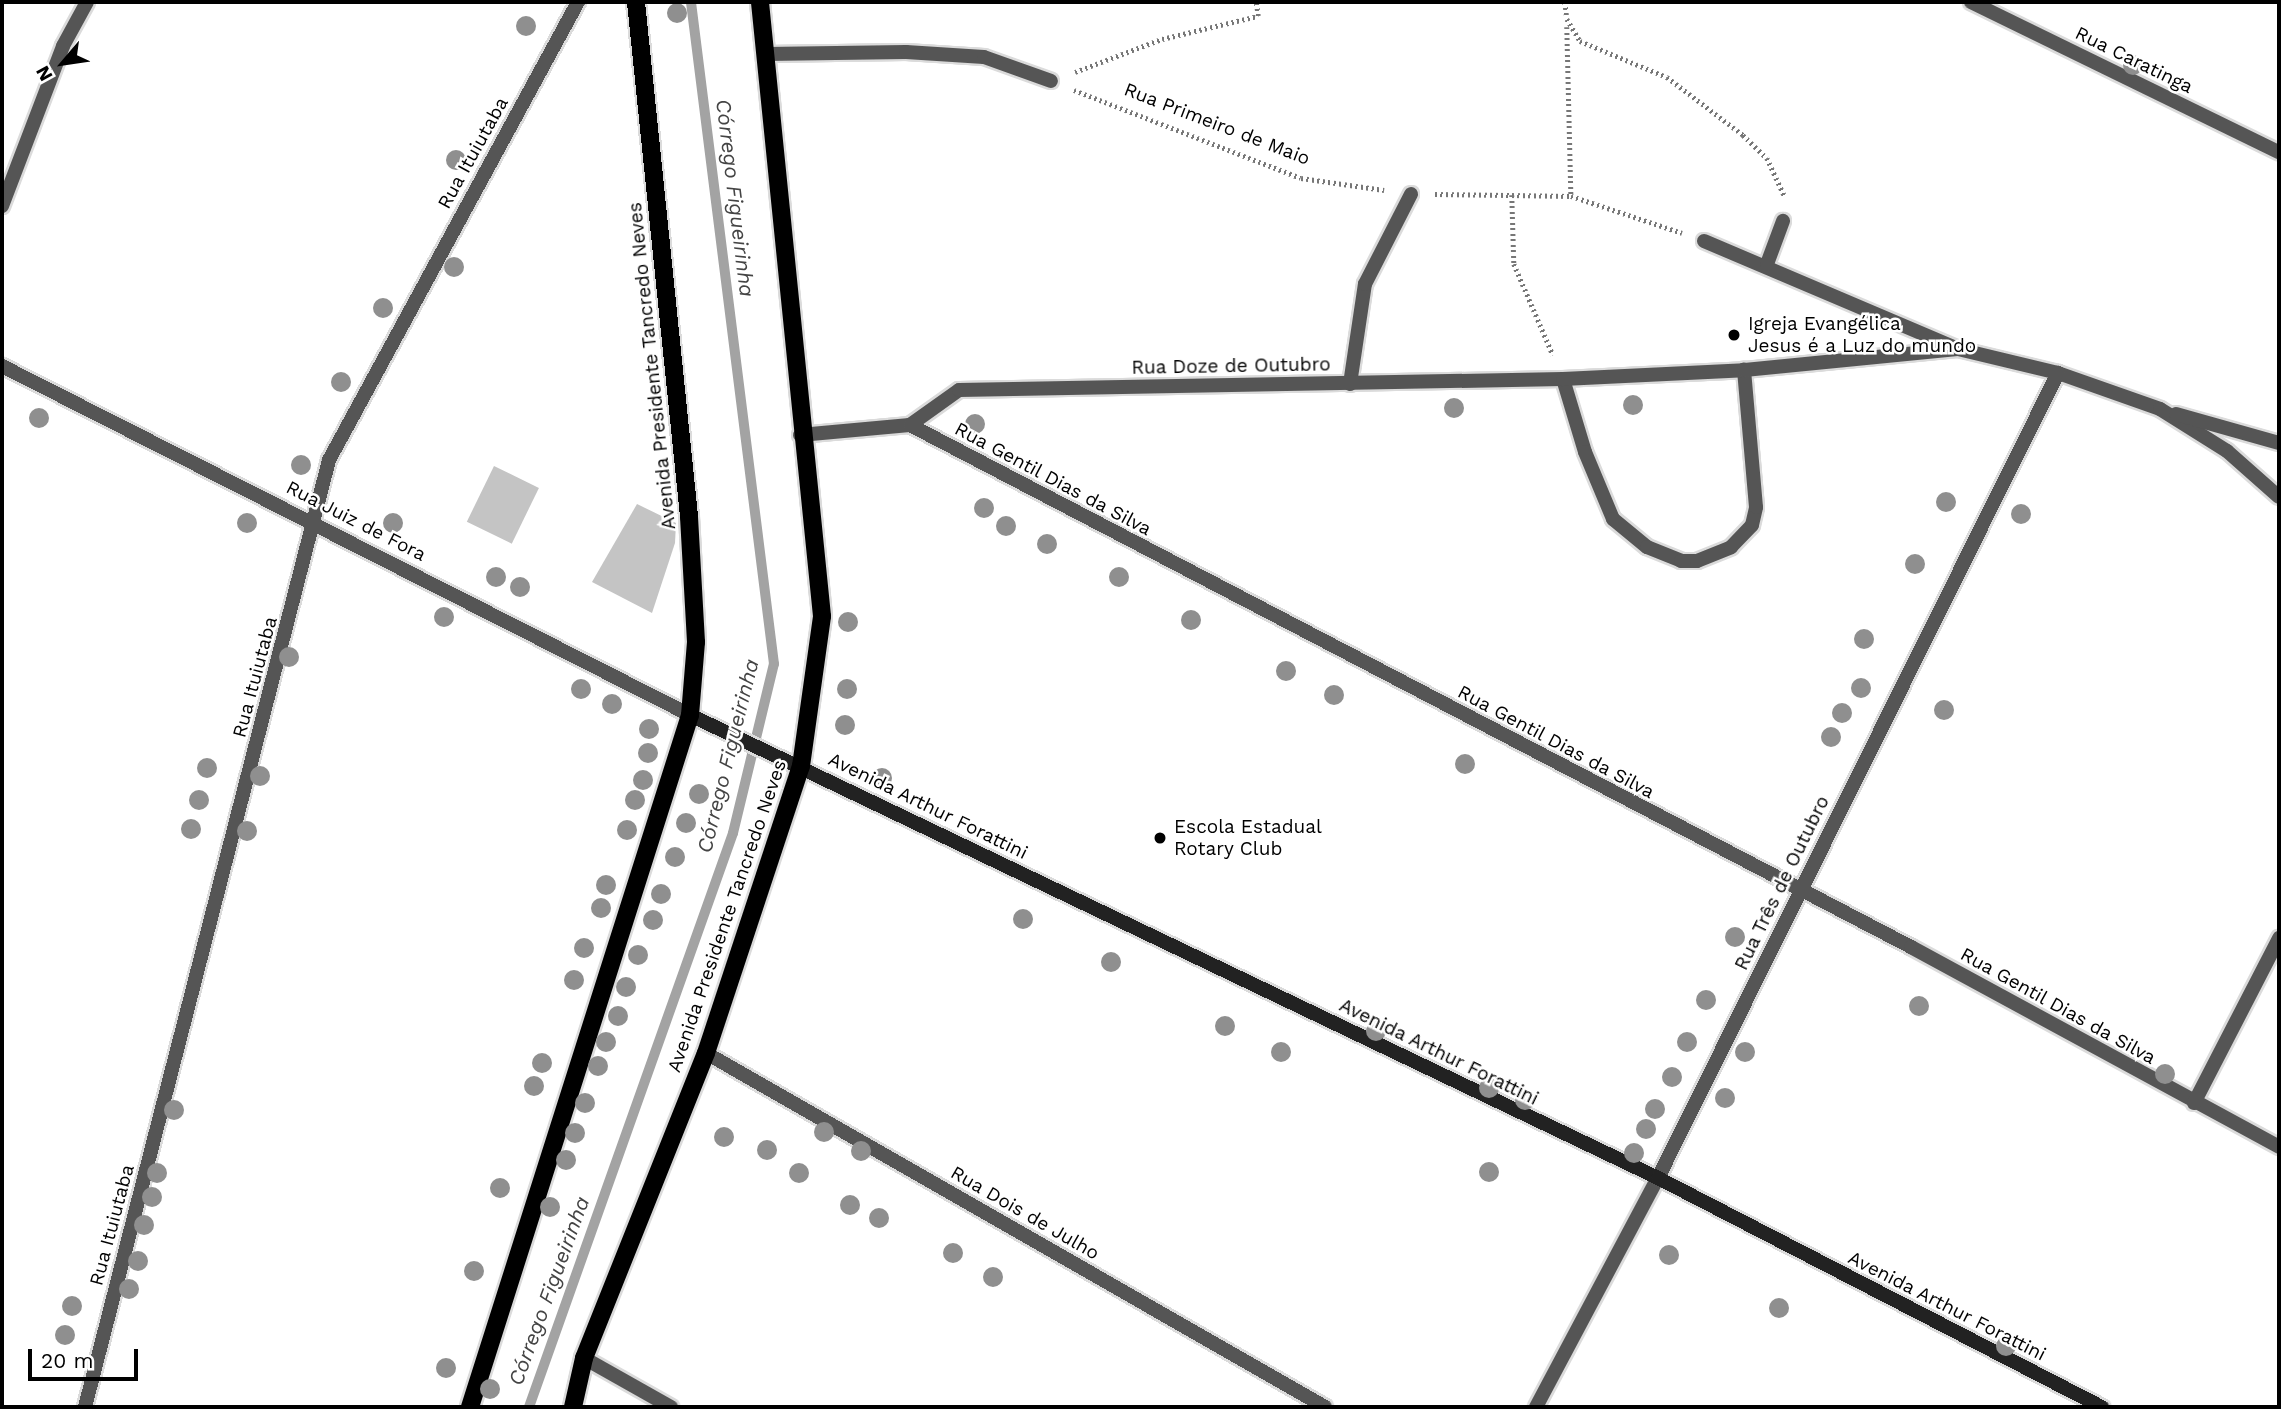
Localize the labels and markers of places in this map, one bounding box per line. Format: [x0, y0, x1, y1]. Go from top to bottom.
place label: Igreja Evangélica Jesus é a Luz do mundo [1748, 313, 1977, 357]
marker: Igreja Evangélica Jesus é a Luz do mundo [1726, 327, 1742, 343]
place label: Escola Estadual Rotary Club [1174, 816, 1322, 860]
marker: Escola Estadual Rotary Club [1152, 830, 1168, 846]

